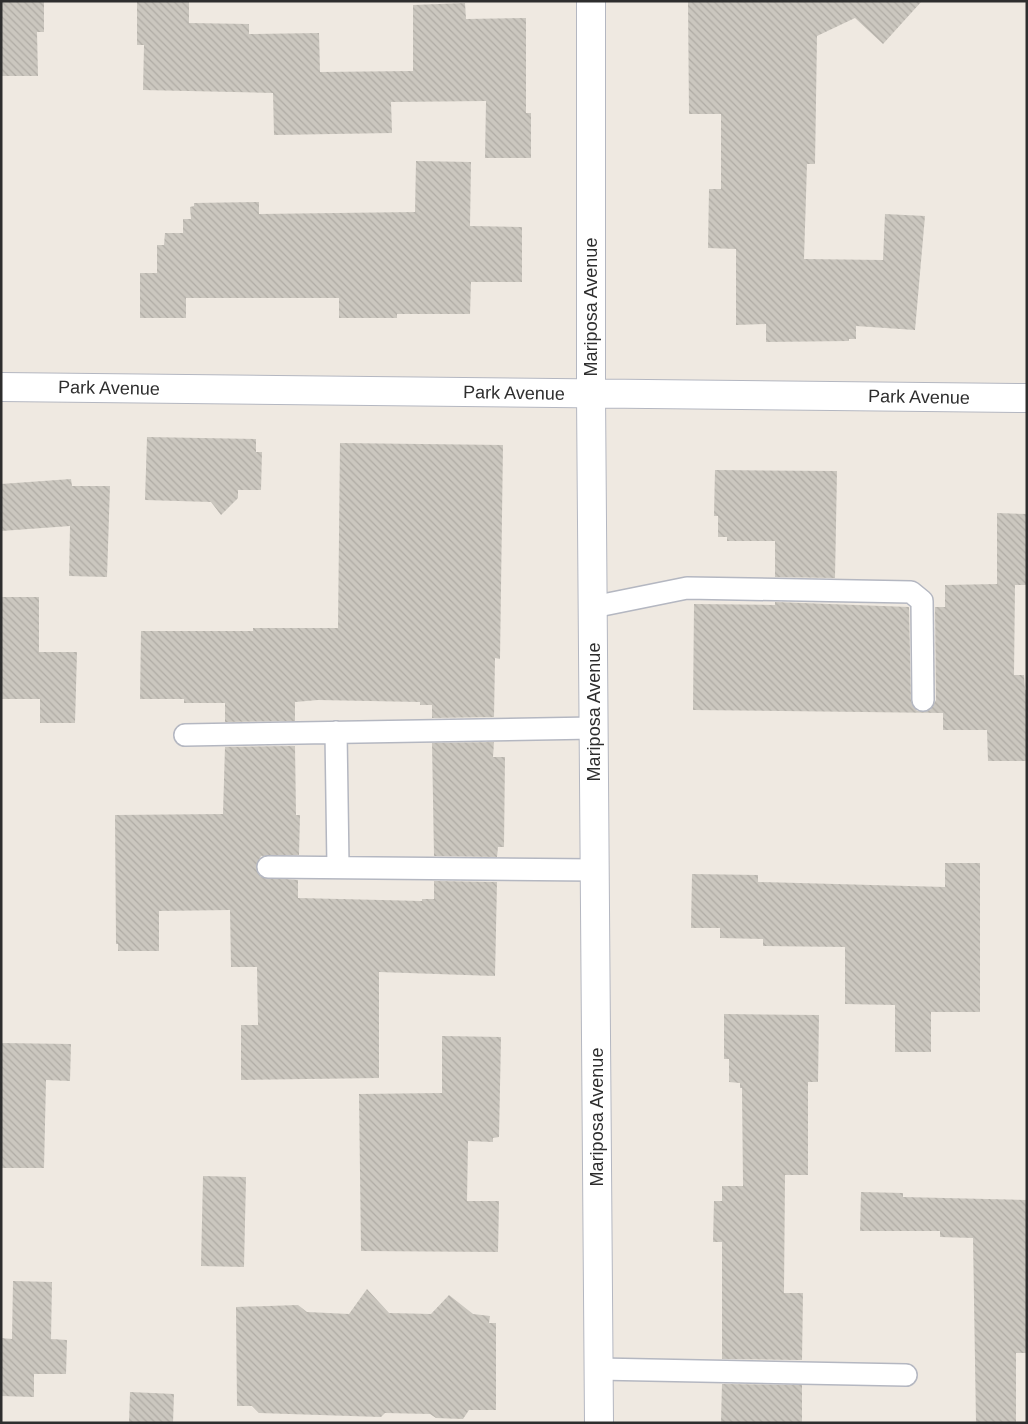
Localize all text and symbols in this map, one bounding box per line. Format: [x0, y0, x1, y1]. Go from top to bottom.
street label: Mariposa Avenue [581, 238, 601, 376]
street label: Park Avenue [58, 377, 160, 399]
street label: Park Avenue [463, 382, 565, 404]
street label: Park Avenue [868, 386, 970, 408]
street label: Mariposa Avenue [584, 643, 604, 781]
street label: Mariposa Avenue [587, 1048, 607, 1186]

